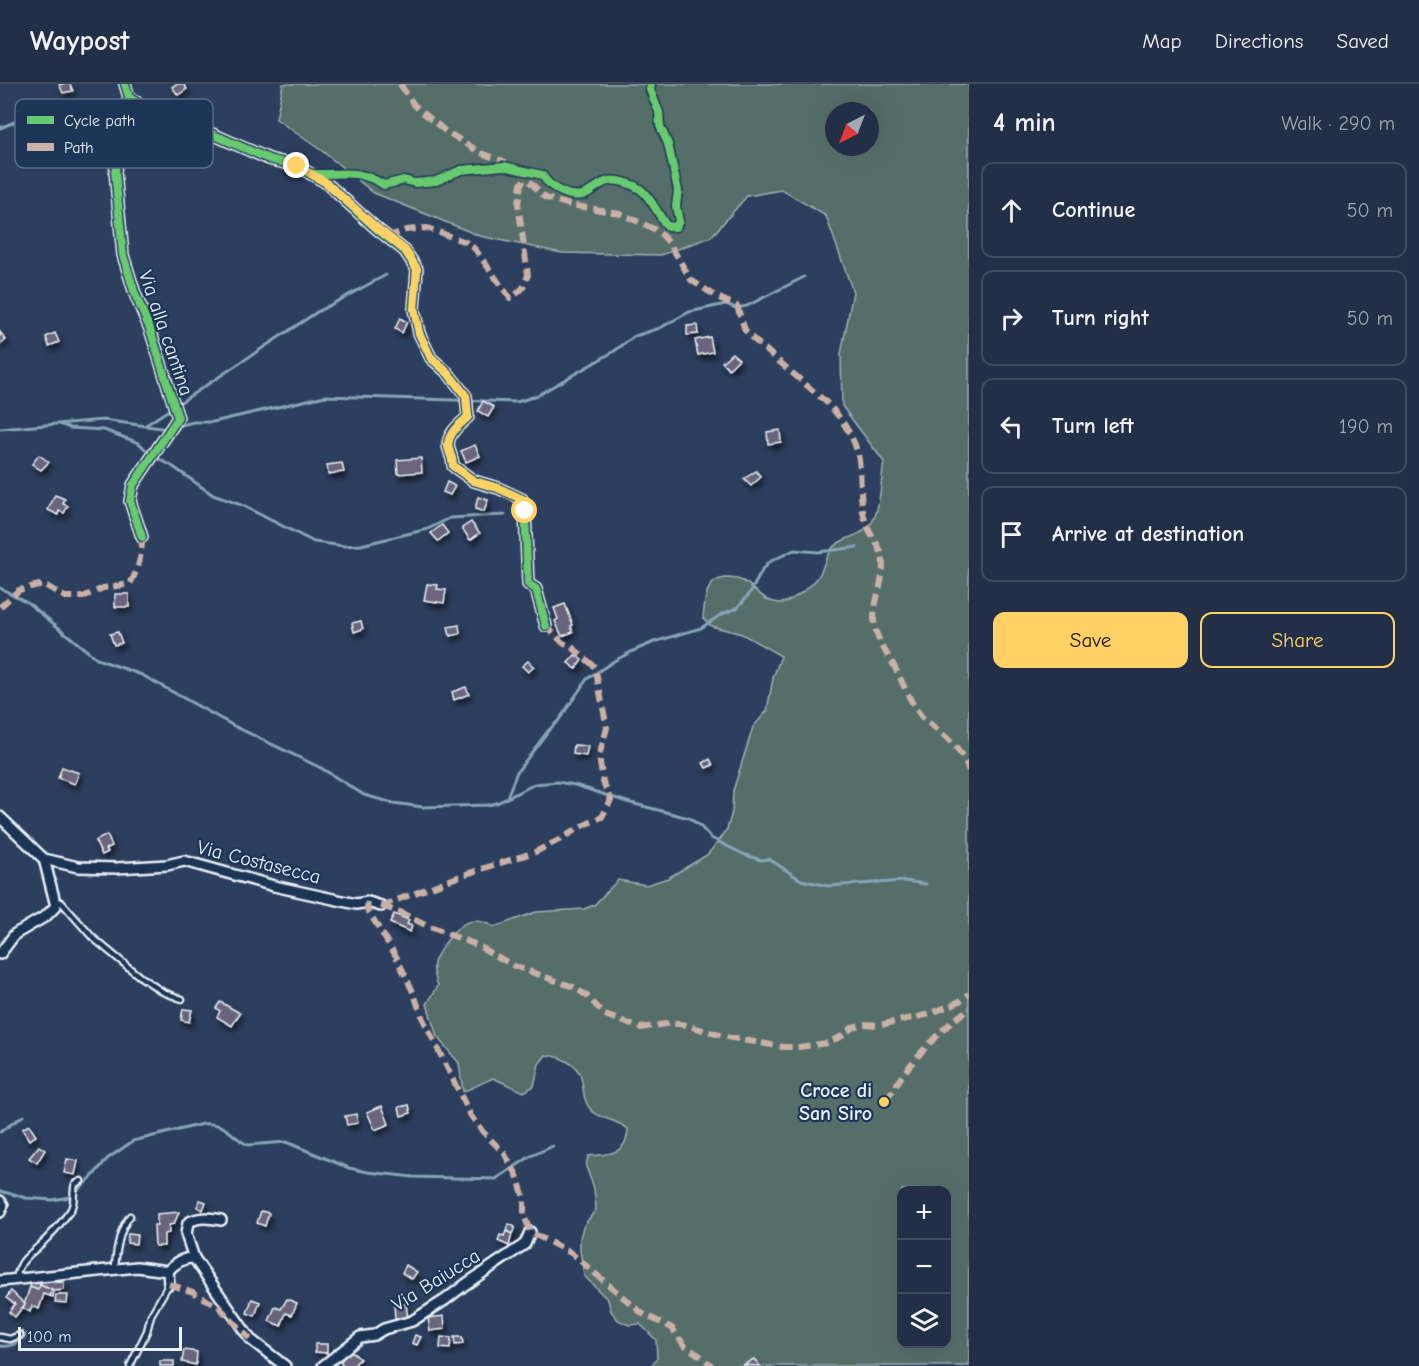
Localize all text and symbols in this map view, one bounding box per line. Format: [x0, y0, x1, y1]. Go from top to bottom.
text: Waypost [30, 25, 130, 57]
text: Map [1142, 29, 1182, 53]
text: Directions [1215, 29, 1304, 53]
text: Saved [1337, 29, 1389, 53]
legend [15, 99, 213, 168]
north arrow [825, 102, 879, 156]
text: 4 min [993, 108, 1056, 138]
text: Cycle path [64, 112, 135, 130]
text: Walk · 290 m [1281, 112, 1395, 135]
text: Path [64, 139, 94, 157]
route end [283, 152, 309, 178]
icon: ahead [995, 194, 1028, 227]
text: Continue [1052, 197, 1135, 223]
text: 50 m [1347, 199, 1393, 222]
street label: Via alla cantina [134, 267, 198, 399]
icon: right [995, 302, 1028, 335]
text: Turn right [1052, 305, 1149, 331]
text: 50 m [1347, 307, 1393, 330]
icon: left [995, 410, 1028, 443]
text: Turn left [1052, 413, 1134, 439]
text: 190 m [1339, 415, 1393, 438]
route start [511, 497, 537, 523]
icon: arrive [995, 518, 1028, 551]
text: Arrive at destination [1052, 521, 1244, 547]
button: Save [993, 612, 1188, 668]
button: Share [1200, 612, 1395, 668]
street label: Via Costasecca [195, 836, 323, 888]
place label: Croce di San Siro [799, 1079, 872, 1125]
marker: Croce di San Siro [877, 1095, 891, 1109]
map controls [897, 1186, 951, 1348]
button: + [897, 1186, 951, 1240]
button: − [897, 1240, 951, 1294]
street label: Via Baiucca [388, 1244, 484, 1316]
button: layers [897, 1294, 951, 1348]
scale bar [18, 1324, 182, 1352]
text: 100 m [27, 1328, 71, 1346]

